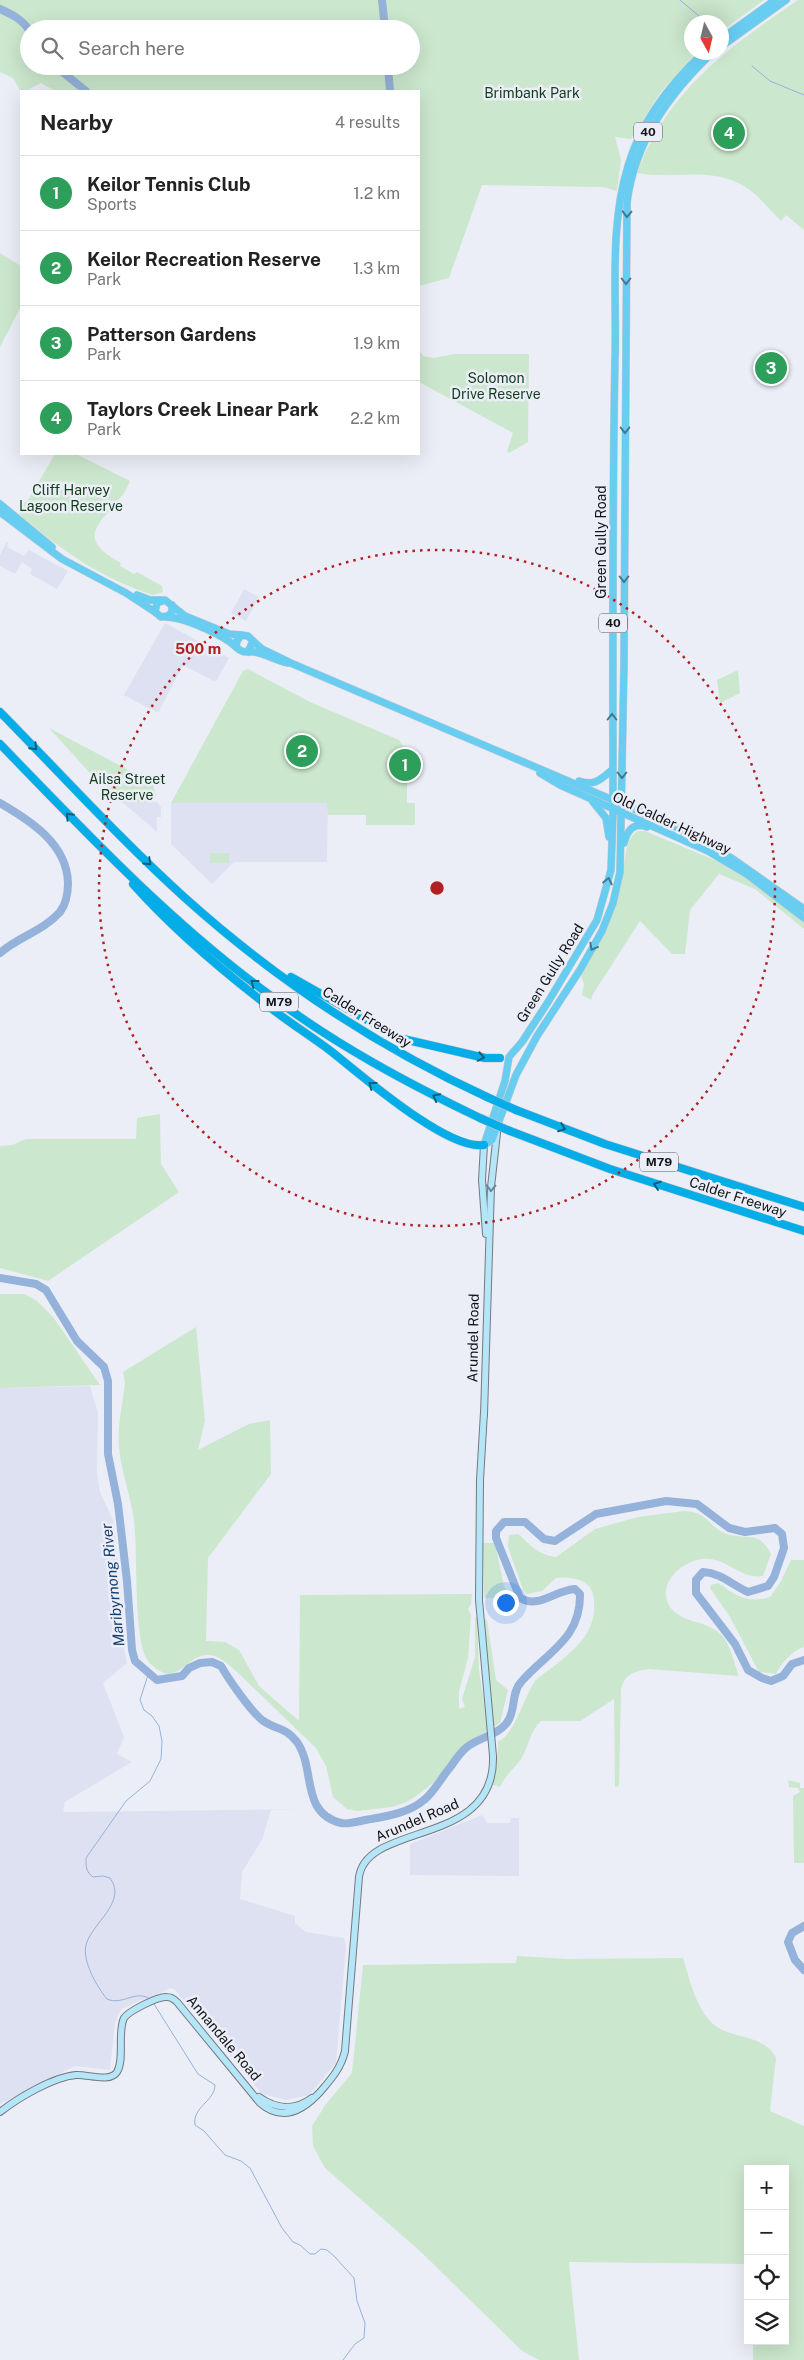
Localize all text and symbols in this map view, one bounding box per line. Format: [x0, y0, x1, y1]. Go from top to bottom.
north arrow [684, 15, 729, 60]
search box [20, 20, 420, 75]
icon: search [38, 34, 66, 62]
text: Search here [78, 37, 185, 59]
park label: Brimbank Park [484, 85, 580, 101]
text: Nearby [40, 110, 113, 135]
text: 4 results [335, 113, 400, 132]
pin: 4 [713, 114, 745, 152]
road number: 40 [634, 122, 662, 142]
text: Keilor Tennis Club [87, 173, 250, 195]
text: 1 [53, 184, 59, 203]
text: 1.2 km [353, 184, 400, 203]
text: Sports [87, 195, 137, 214]
one-way arrow [621, 210, 632, 218]
text: Keilor Recreation Reserve [87, 248, 321, 270]
text: 2 [51, 259, 61, 278]
text: 1.3 km [353, 259, 400, 278]
text: Park [87, 270, 121, 289]
one-way arrow [621, 278, 631, 285]
text: Patterson Gardens [87, 323, 256, 345]
text: 3 [51, 334, 61, 353]
text: 1.9 km [353, 334, 400, 353]
text: Park [87, 345, 121, 364]
pin: 3 [755, 349, 787, 387]
park label: Solomon Drive Reserve [451, 370, 541, 402]
text: Taylors Creek Linear Park [87, 398, 319, 420]
text: 4 [51, 409, 61, 428]
text: 2.2 km [350, 409, 400, 428]
text: Park [87, 420, 121, 439]
one-way arrow [620, 427, 630, 435]
park label: Cliff Harvey Lagoon Reserve [19, 482, 123, 514]
street label: Green Gully Road [593, 485, 609, 599]
one-way arrow [619, 576, 629, 584]
road number: 40 [599, 614, 627, 632]
text: 500 m [175, 640, 221, 657]
one-way arrow [607, 713, 617, 720]
pin: 2 [286, 732, 318, 770]
one-way arrow [28, 741, 37, 750]
pin: 1 [389, 746, 421, 784]
park label: Ailsa Street Reserve [89, 771, 165, 803]
one-way arrow [617, 772, 627, 780]
street label: Old Calder Highway [610, 789, 734, 858]
one-way arrow [66, 812, 75, 821]
one-way arrow [143, 856, 152, 865]
one-way arrow [602, 877, 613, 886]
centre of rings [428, 879, 446, 897]
street label: Green Gully Road [513, 921, 587, 1025]
one-way arrow [589, 942, 599, 951]
one-way arrow [251, 981, 260, 989]
street label: Calder Freeway [320, 983, 415, 1051]
road number: M79 [260, 992, 298, 1012]
one-way arrow [476, 1051, 485, 1062]
one-way arrow [369, 1082, 378, 1090]
one-way arrow [432, 1093, 441, 1103]
one-way arrow [557, 1122, 565, 1132]
road number: M79 [640, 1152, 678, 1172]
street label: Calder Freeway [687, 1174, 789, 1220]
one-way arrow [654, 1180, 662, 1190]
one-way arrow [486, 1184, 496, 1192]
street label: Arundel Road [464, 1293, 482, 1383]
water label: Maribyrnong River [98, 1522, 127, 1647]
your location [493, 1590, 519, 1616]
street label: Arundel Road [373, 1795, 461, 1845]
street label: Annandale Road [184, 1992, 264, 2084]
map controls [744, 2165, 789, 2345]
button: + [744, 2165, 789, 2210]
button: − [744, 2210, 789, 2255]
button: locate [744, 2255, 789, 2300]
button: layers [744, 2300, 789, 2345]

